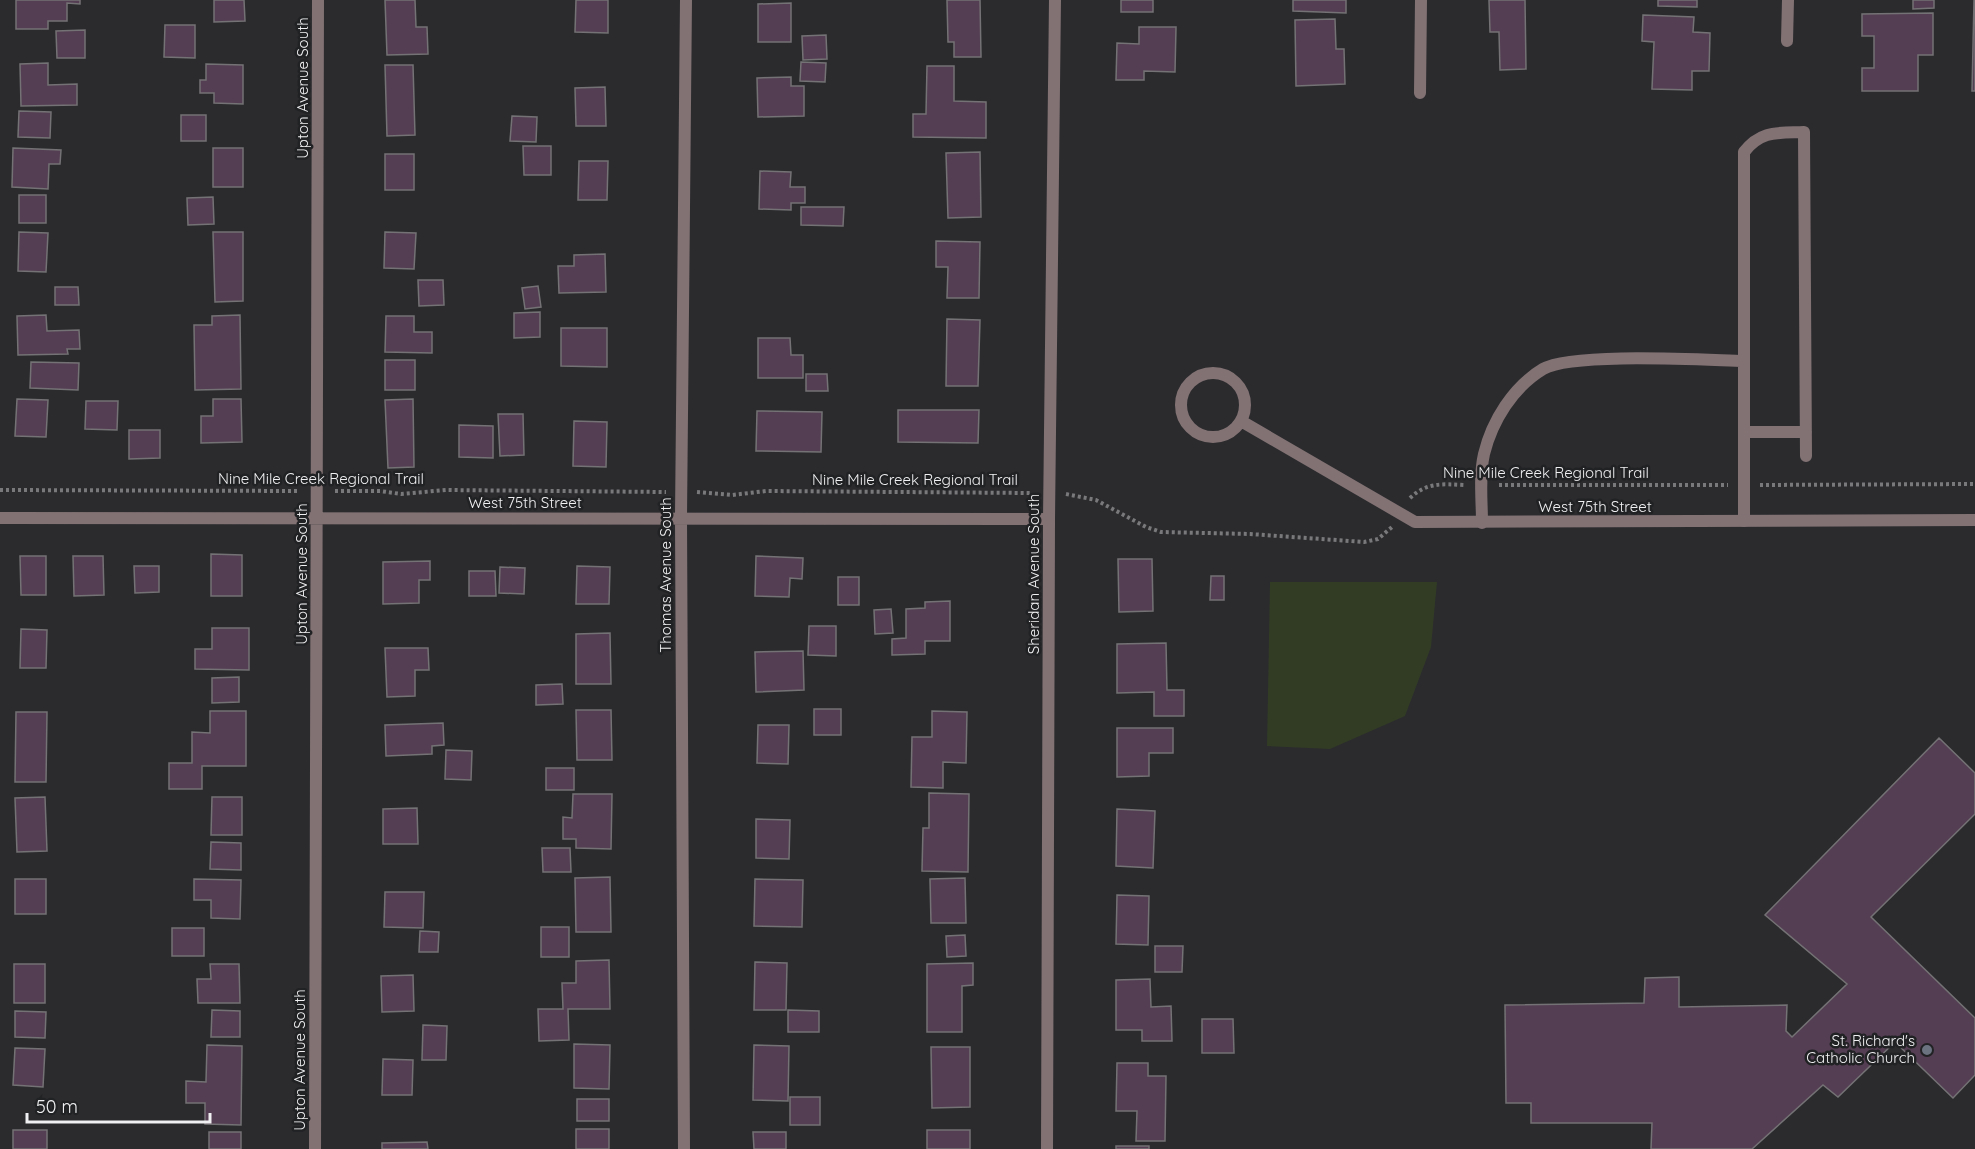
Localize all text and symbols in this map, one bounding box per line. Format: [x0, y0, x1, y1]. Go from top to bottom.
street label: Upton Avenue South [293, 17, 312, 159]
street label: Nine Mile Creek Regional Trail [1443, 463, 1649, 482]
street label: Nine Mile Creek Regional Trail [218, 469, 424, 488]
street label: Nine Mile Creek Regional Trail [812, 470, 1018, 489]
street label: West 75th Street [468, 493, 582, 512]
street label: Sheridan Avenue South [1024, 494, 1043, 654]
street label: Thomas Avenue South [656, 497, 675, 653]
street label: West 75th Street [1538, 497, 1652, 516]
street label: Upton Avenue South [292, 503, 311, 645]
street label: Upton Avenue South [290, 989, 309, 1131]
place label: St. Richard's Catholic Church [1806, 1031, 1915, 1067]
marker: St. Richard's Catholic Church [1920, 1043, 1934, 1057]
scale bar [27, 1086, 210, 1124]
text: 50 m [36, 1095, 78, 1118]

